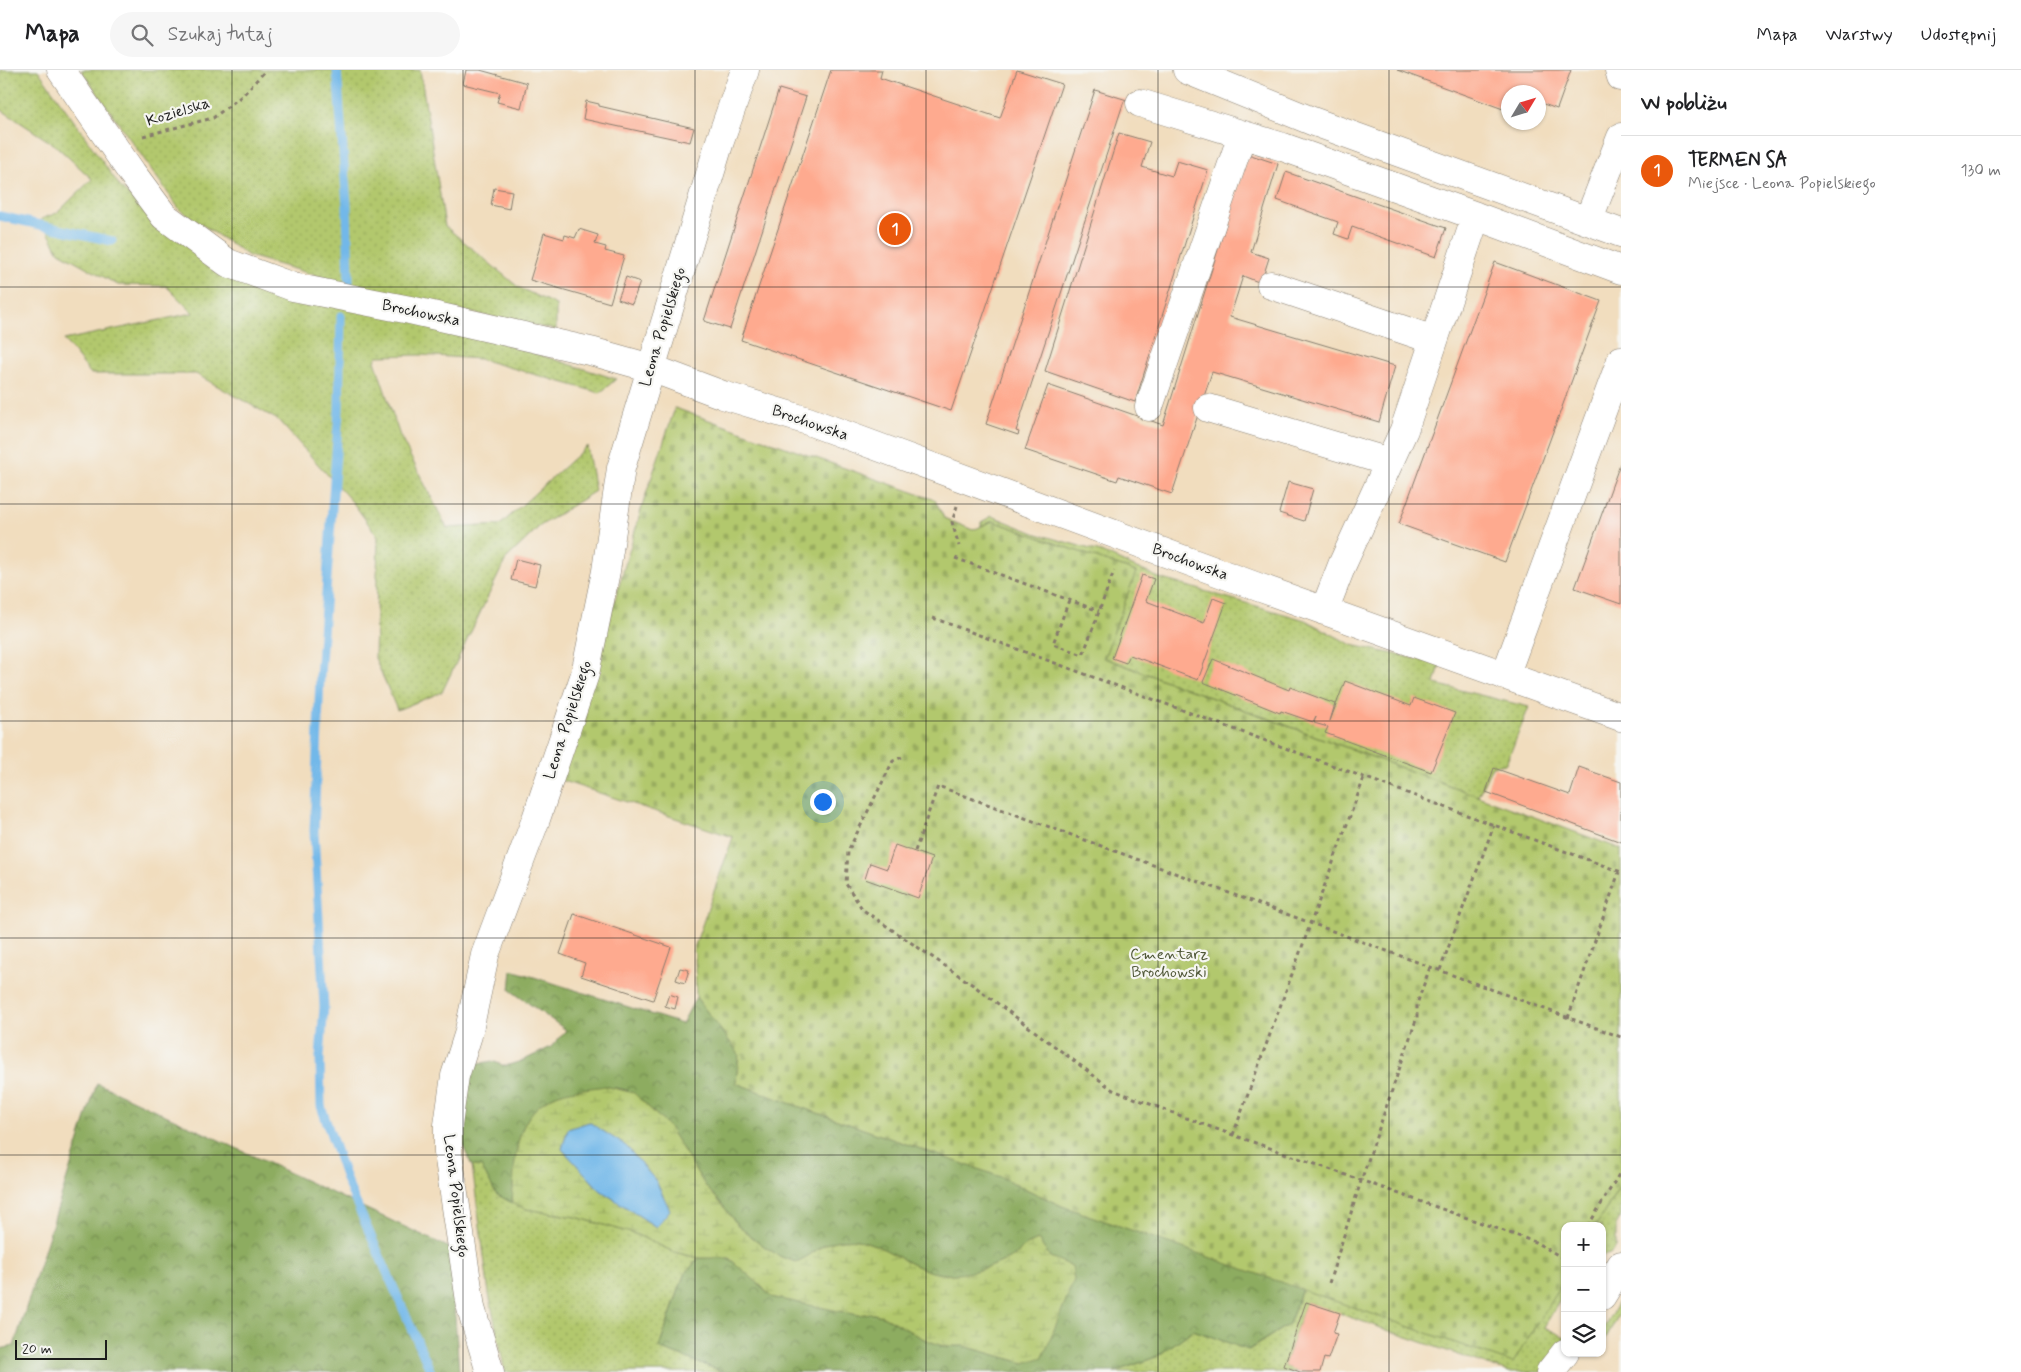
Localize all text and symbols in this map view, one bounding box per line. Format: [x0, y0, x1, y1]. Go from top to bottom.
search box [110, 12, 460, 57]
text: Mapa [25, 19, 80, 50]
icon: search [128, 21, 156, 49]
text: Szukaj tutaj [168, 22, 273, 47]
text: Mapa [1757, 23, 1798, 47]
text: Warstwy [1826, 23, 1893, 47]
text: Udostępnij [1921, 23, 1996, 47]
north arrow [1501, 85, 1546, 130]
text: W pobliżu [1641, 89, 1727, 117]
street label: Kozielska [144, 92, 212, 132]
text: TERMEN SA [1688, 148, 1788, 173]
text: 1 [1653, 160, 1661, 181]
text: 130 m [1960, 160, 2001, 181]
text: Miejsce · Leona Popielskiego [1688, 173, 1876, 194]
pin: 1 [879, 210, 911, 248]
street label: Leona Popielskiego [635, 265, 692, 390]
street label: Brochowska [380, 294, 462, 332]
street label: Brochowska [769, 400, 851, 446]
street label: Brochowska [1149, 539, 1231, 586]
street label: Leona Popielskiego [539, 658, 598, 782]
your location [810, 789, 836, 815]
park label: Cmentarz Brochowski [1130, 944, 1208, 983]
street label: Leona Popielskiego [437, 1133, 474, 1259]
map controls [1561, 1222, 1606, 1357]
button: + [1561, 1222, 1606, 1267]
button: − [1561, 1267, 1606, 1312]
button: layers [1561, 1312, 1606, 1357]
scale bar [15, 1337, 108, 1360]
text: 20 m [22, 1340, 52, 1358]

